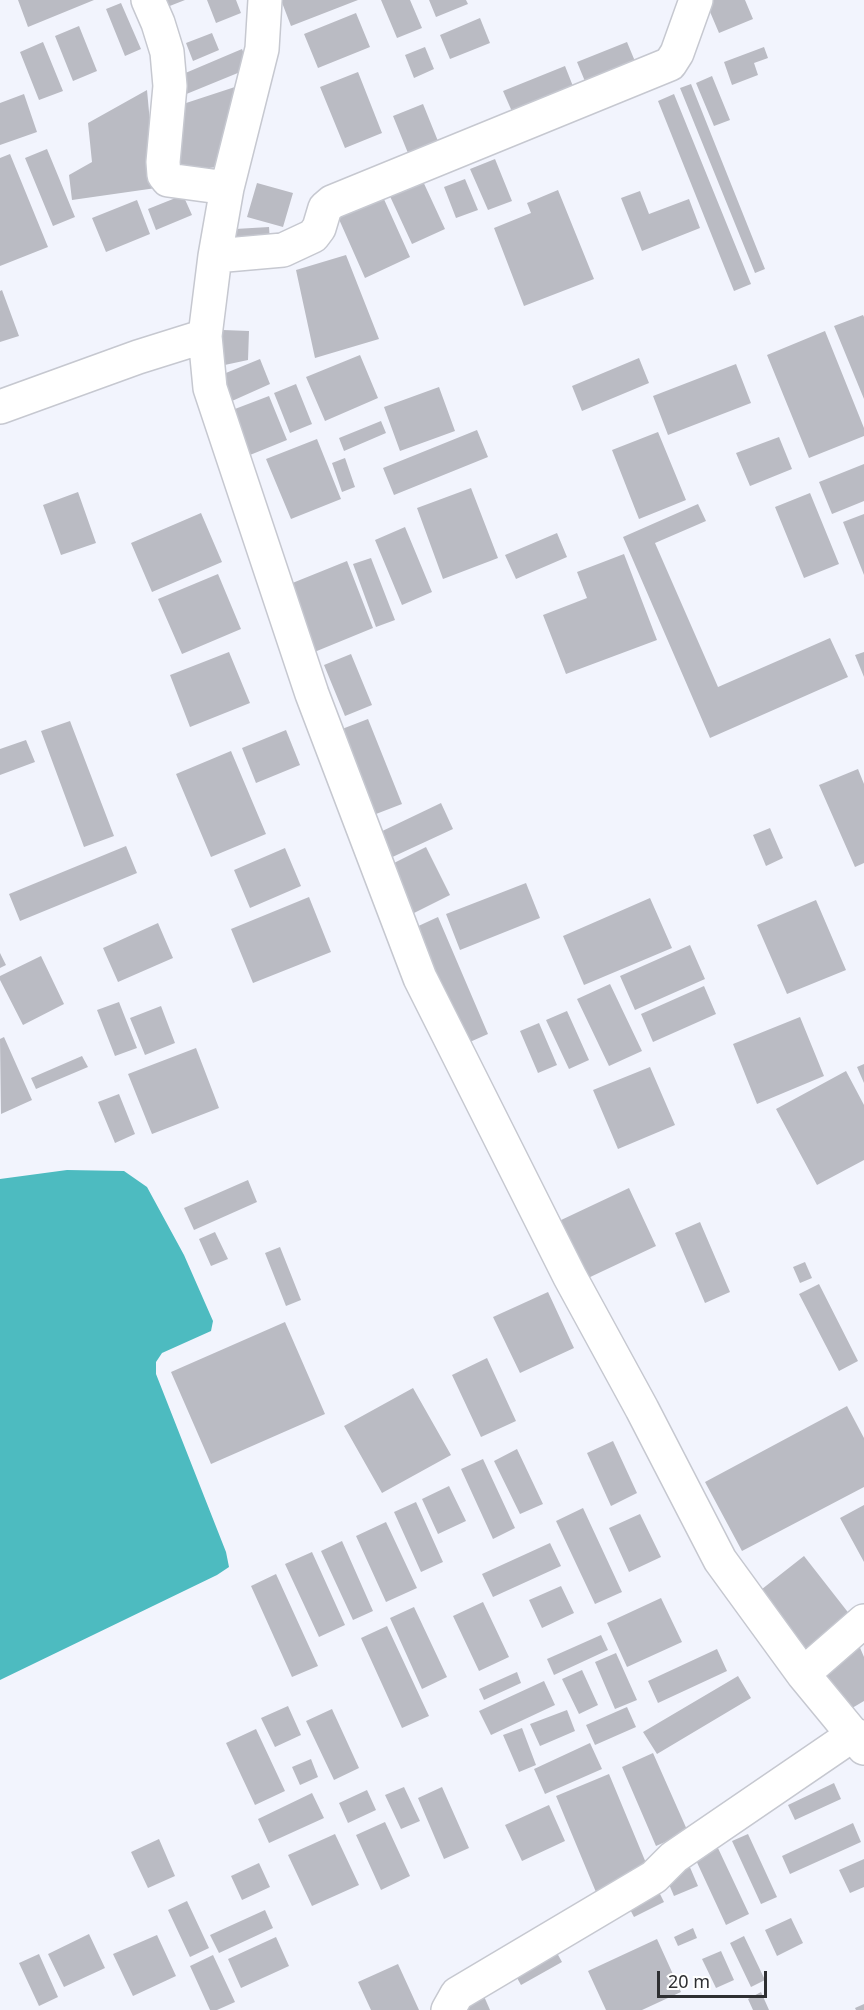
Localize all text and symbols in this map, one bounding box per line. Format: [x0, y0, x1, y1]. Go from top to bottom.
scale bar [660, 1959, 770, 1997]
text: 20 m [668, 1969, 710, 1993]

